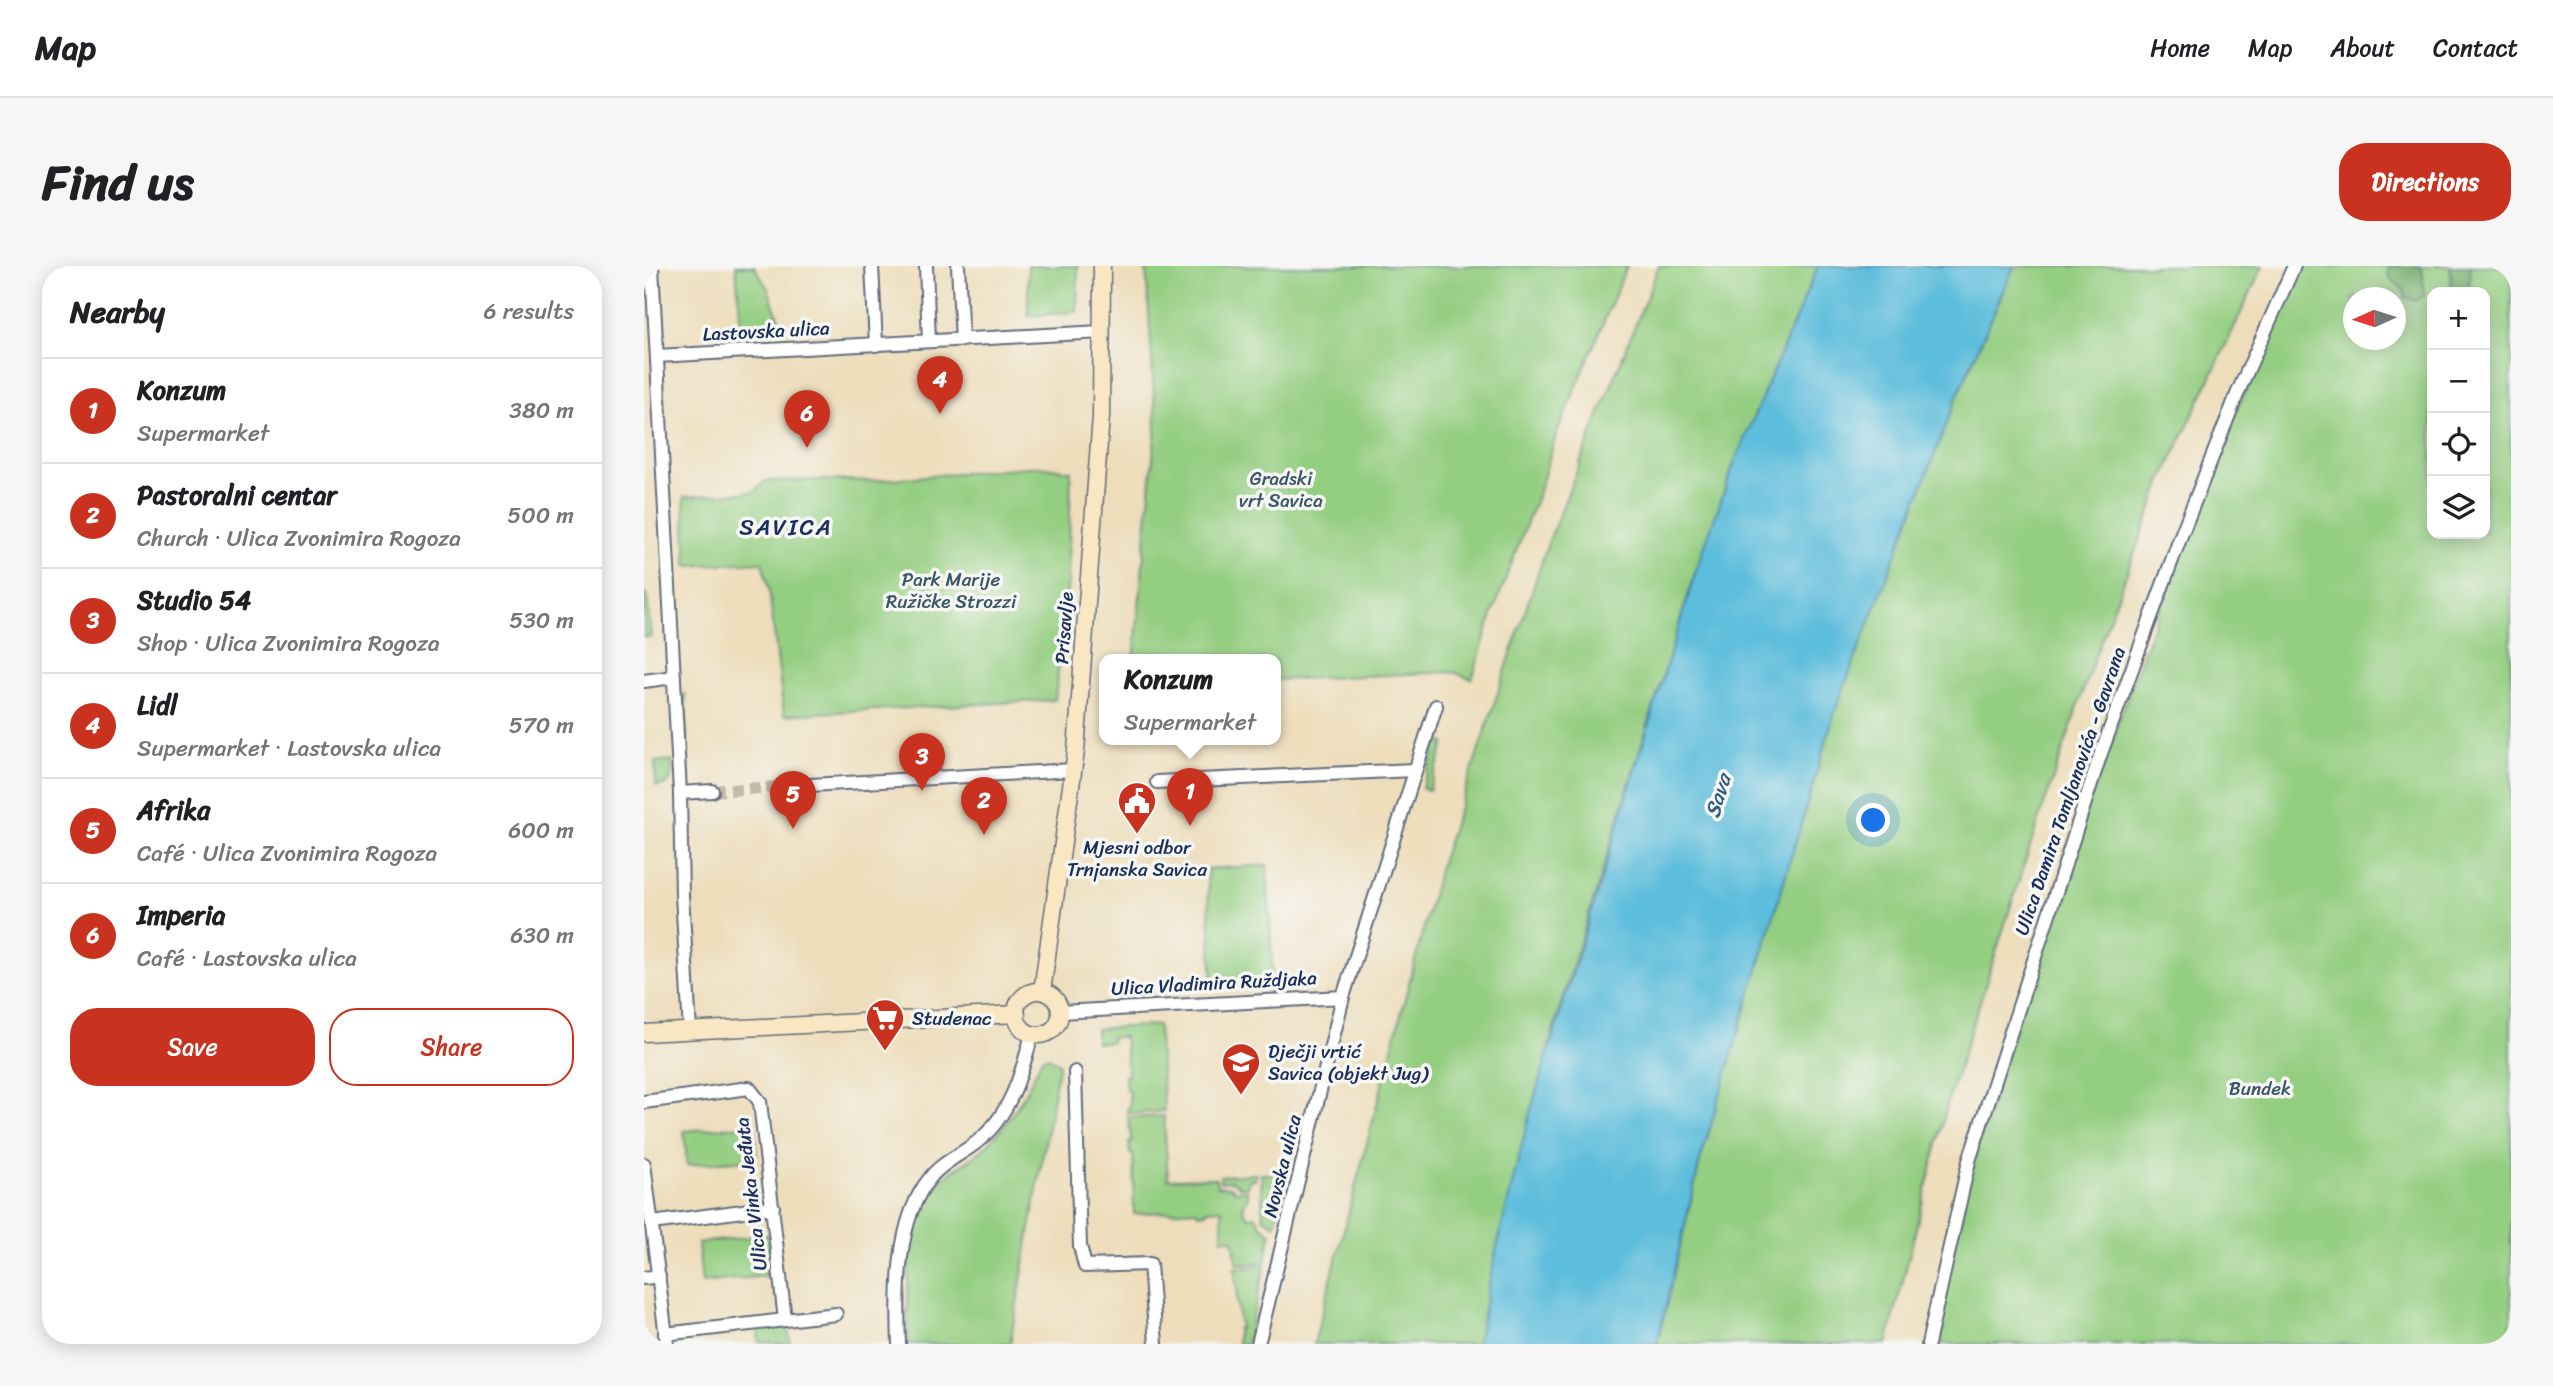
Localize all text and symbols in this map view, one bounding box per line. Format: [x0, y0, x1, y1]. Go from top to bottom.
text: Map [35, 19, 96, 77]
text: Home [2150, 27, 2210, 69]
text: Map [2248, 27, 2292, 69]
text: About [2330, 27, 2395, 69]
text: Contact [2433, 27, 2518, 69]
text: Find us [42, 139, 194, 226]
button: Directions [2339, 143, 2511, 221]
text: Nearby [70, 285, 165, 339]
north arrow [2343, 287, 2406, 350]
map controls [2427, 287, 2490, 539]
button: + [2427, 287, 2490, 350]
text: 6 results [484, 291, 574, 332]
street label: Lastovska ulica [702, 311, 831, 351]
button: − [2427, 350, 2490, 413]
pin: 4 [917, 356, 963, 414]
text: Konzum [137, 367, 226, 413]
text: 1 [88, 390, 98, 431]
text: 380 m [509, 390, 574, 431]
pin: 6 [784, 390, 830, 448]
text: Supermarket [137, 413, 269, 454]
button: locate [2427, 413, 2490, 476]
park label: Gradski vrt Savica [1239, 462, 1323, 517]
text: Pastoralni centar [137, 472, 337, 518]
button: layers [2427, 476, 2490, 539]
text: 2 [86, 495, 100, 536]
text: 500 m [507, 495, 574, 536]
district label: SAVICA [739, 507, 833, 548]
text: Church · Ulica Zvonimira Rogoza [137, 518, 461, 559]
park label: Park Marije Ružičke Strozzi [886, 563, 1017, 618]
text: Studio 54 [137, 577, 251, 623]
street label: Prisavlje [1045, 591, 1083, 665]
text: 3 [87, 600, 99, 641]
text: 530 m [509, 600, 574, 641]
text: Shop · Ulica Zvonimira Rogoza [137, 623, 439, 664]
street label: Ulica Damira Tomljanovića - Gavrana [2005, 642, 2135, 940]
popup [1099, 654, 1281, 745]
text: Konzum [1124, 656, 1213, 702]
text: Lidl [137, 682, 177, 728]
text: Supermarket [1124, 702, 1256, 743]
text: 4 [86, 705, 100, 746]
text: 570 m [509, 705, 574, 746]
text: Supermarket · Lastovska ulica [137, 728, 441, 769]
pin: 3 [899, 733, 945, 791]
water label: Sava [1693, 767, 1743, 823]
pin: 1 [1167, 768, 1213, 826]
pin: 5 [770, 771, 816, 829]
pin: 2 [961, 777, 1007, 835]
public building icon: Mjesni odbor Trnjanska Savica [1116, 780, 1158, 835]
text: Afrika [137, 787, 210, 833]
your location [1856, 803, 1890, 837]
text: 5 [86, 810, 100, 851]
text: 600 m [508, 810, 574, 851]
place label: Mjesni odbor Trnjanska Savica [1067, 831, 1208, 886]
text: Café · Ulica Zvonimira Rogoza [137, 833, 437, 874]
text: Imperia [137, 892, 225, 938]
text: 6 [86, 915, 100, 956]
text: 630 m [510, 915, 574, 956]
text: Café · Lastovska ulica [137, 938, 357, 979]
street label: Ulica Vladimira Ruždjaka [1110, 961, 1318, 1005]
supermarket icon: Studenac [864, 997, 906, 1052]
place label: Studenac [912, 1002, 992, 1035]
button: Save [70, 1008, 315, 1086]
button: Share [329, 1008, 574, 1086]
place label: Dječji vrtić Savica (objekt Jug) [1268, 1035, 1429, 1090]
school or university icon: Dječji vrtić Savica (objekt Jug) [1220, 1041, 1262, 1096]
park label: Bundek [2229, 1072, 2291, 1105]
street label: Novska ulica [1253, 1111, 1311, 1221]
street label: Ulica Vinka Jeđuta [725, 1115, 777, 1273]

